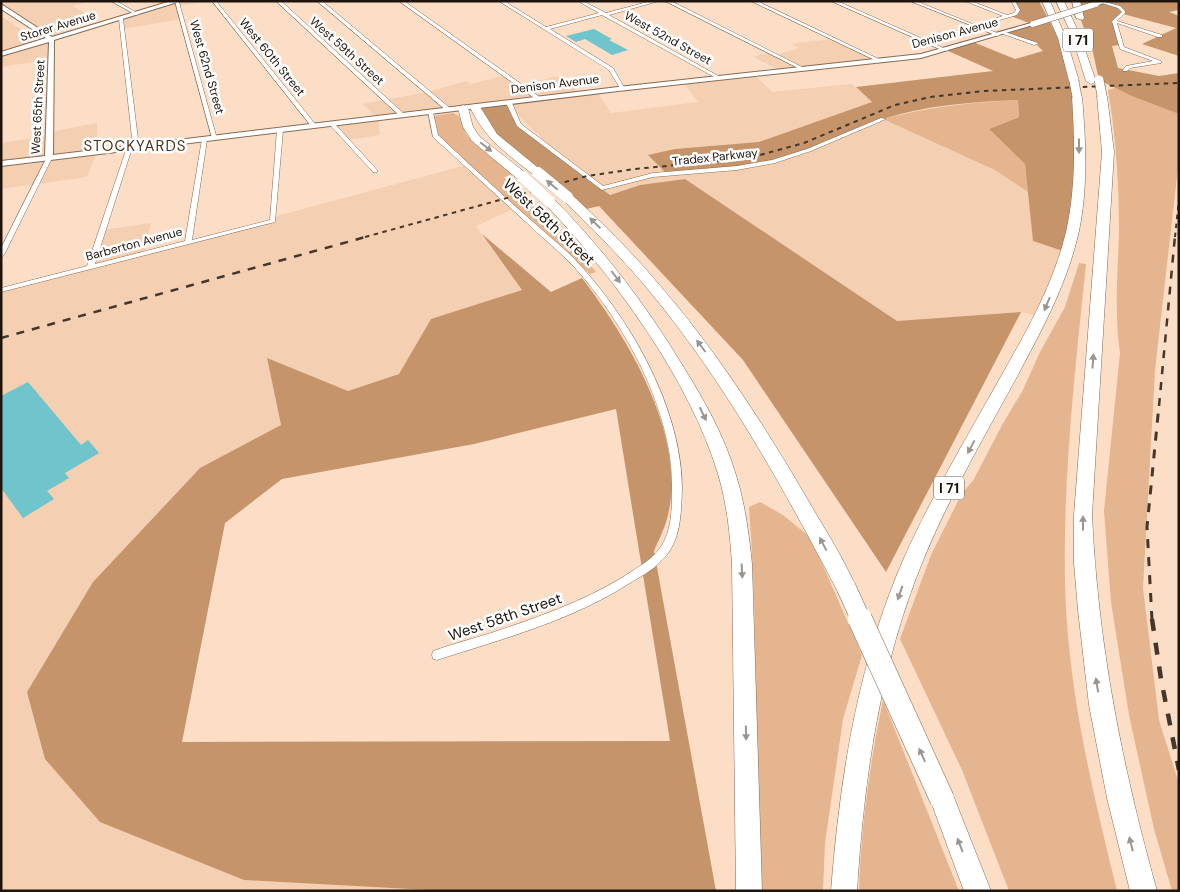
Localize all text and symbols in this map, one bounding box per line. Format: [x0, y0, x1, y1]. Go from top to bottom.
street label: Storer Avenue [18, 7, 98, 45]
street label: West 52nd Street [622, 7, 715, 69]
street label: West 59th Street [306, 13, 388, 89]
street label: Denison Avenue [910, 14, 1000, 52]
street label: West 60th Street [236, 15, 309, 100]
street label: West 62nd Street [186, 18, 228, 116]
road number: I 71 [1063, 28, 1093, 52]
street label: West 65th Street [28, 59, 48, 155]
street label: Denison Avenue [510, 71, 600, 97]
district label: STOCKYARDS [84, 136, 186, 156]
one-way arrow [1075, 138, 1083, 154]
one-way arrow [479, 142, 492, 153]
street label: Tradex Parkway [671, 145, 759, 169]
street label: West 58th Street [499, 174, 599, 270]
one-way arrow [546, 179, 559, 190]
one-way arrow [590, 217, 602, 229]
street label: Barberton Avenue [84, 223, 184, 265]
one-way arrow [611, 270, 622, 283]
one-way arrow [1042, 296, 1050, 311]
one-way arrow [696, 340, 707, 353]
one-way arrow [1089, 353, 1097, 369]
one-way arrow [699, 407, 707, 421]
one-way arrow [967, 440, 975, 455]
road number: I 71 [934, 476, 964, 499]
one-way arrow [1079, 515, 1087, 531]
one-way arrow [819, 536, 827, 551]
one-way arrow [738, 563, 746, 579]
one-way arrow [896, 586, 904, 601]
street label: West 58th Street [446, 588, 564, 646]
one-way arrow [1093, 677, 1101, 693]
one-way arrow [742, 725, 750, 741]
one-way arrow [918, 748, 926, 762]
one-way arrow [1127, 836, 1135, 851]
one-way arrow [956, 837, 964, 852]

